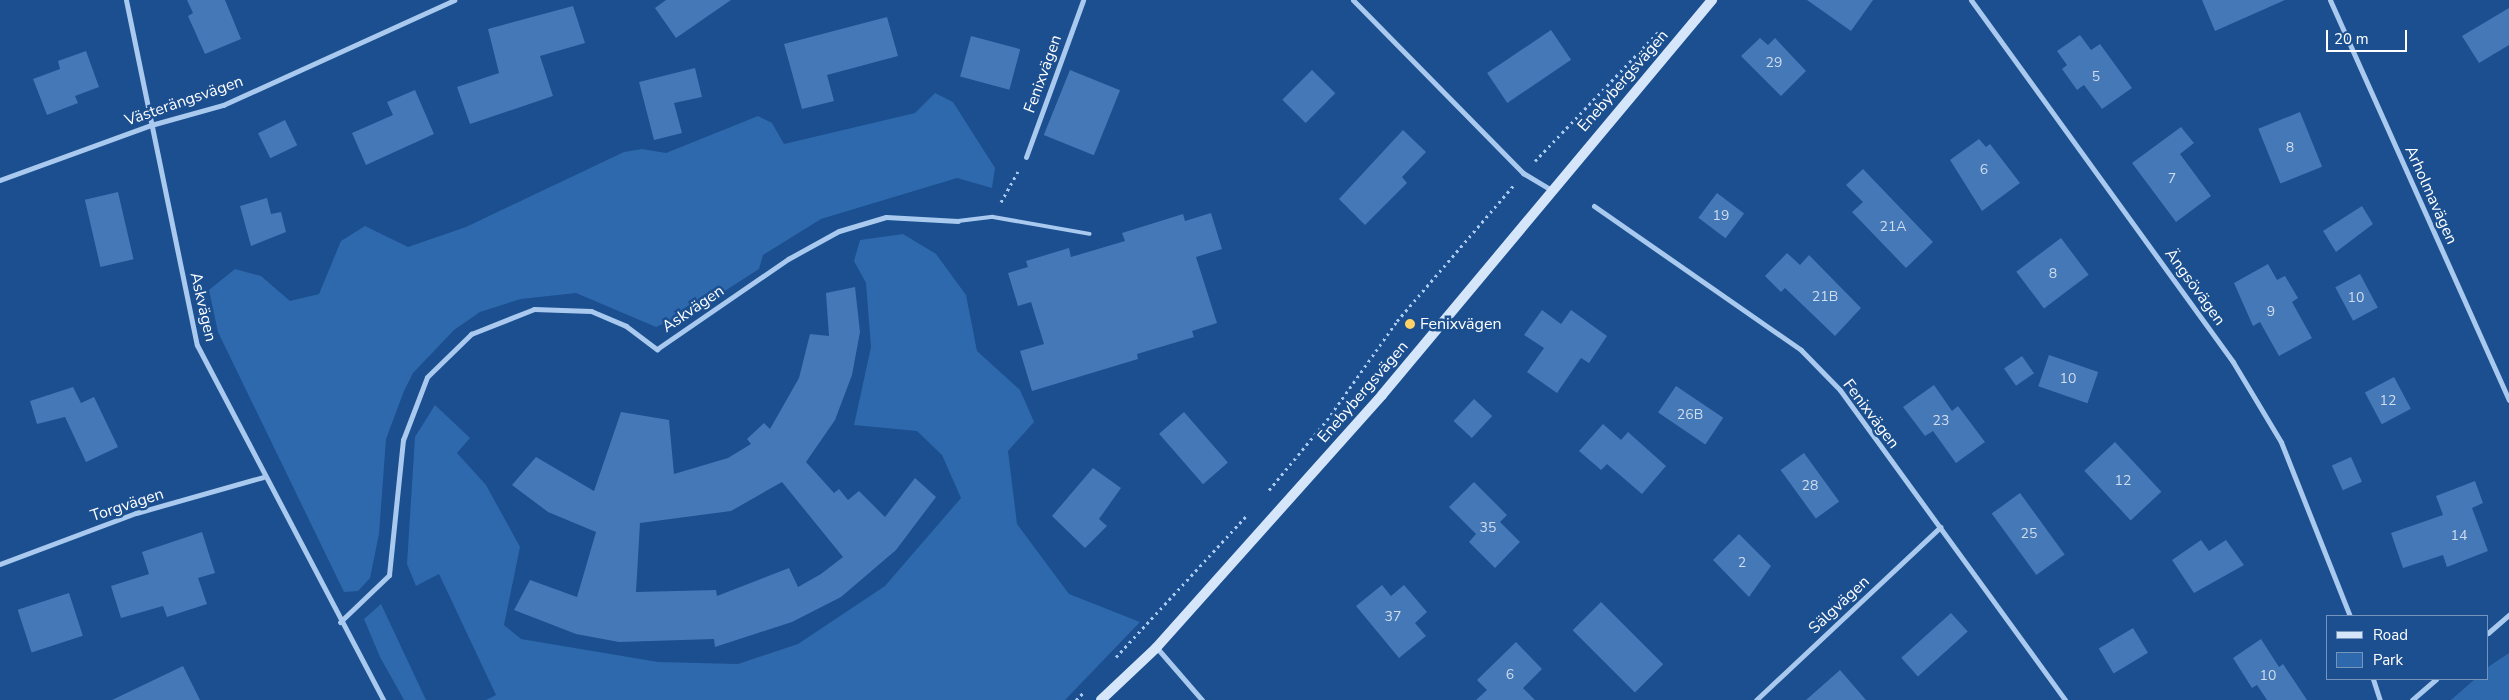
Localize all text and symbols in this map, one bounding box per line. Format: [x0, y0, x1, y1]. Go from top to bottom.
scale bar [2329, 20, 2410, 52]
street label: Enebybergsvägen [1574, 26, 1672, 136]
text: 20 m [2334, 29, 2369, 49]
street label: Fenixvägen [1020, 32, 1066, 116]
house number: 29 [1766, 55, 1782, 71]
house number: 5 [2092, 69, 2100, 85]
street label: Västerängsvägen [122, 72, 246, 130]
house number: 8 [2286, 140, 2294, 156]
street label: Arholmavägen [2401, 143, 2461, 247]
house number: 6 [1980, 162, 1988, 178]
house number: 7 [2168, 171, 2176, 187]
house number: 19 [1713, 208, 1729, 224]
house number: 21A [1879, 219, 1907, 235]
street label: Ängsövägen [2161, 245, 2229, 329]
house number: 8 [2049, 266, 2057, 282]
street label: Askvägen [186, 270, 220, 344]
street label: Askvägen [658, 281, 728, 337]
house number: 21B [1812, 289, 1838, 305]
house number: 10 [2348, 290, 2364, 306]
house number: 9 [2267, 304, 2275, 320]
place label: Fenixvägen [1420, 314, 1502, 334]
marker: Fenixvägen [1404, 318, 1416, 330]
street label: Enebybergsvägen [1314, 337, 1412, 447]
house number: 10 [2060, 371, 2076, 387]
street label: Fenixvägen [1839, 376, 1903, 452]
house number: 12 [2380, 393, 2396, 409]
house number: 26B [1677, 407, 1703, 423]
house number: 23 [1933, 413, 1949, 429]
house number: 12 [2115, 473, 2131, 489]
house number: 28 [1802, 478, 1818, 494]
street label: Torgvägen [88, 484, 166, 526]
house number: 35 [1480, 520, 1496, 536]
house number: 25 [2021, 526, 2037, 542]
house number: 14 [2451, 528, 2467, 544]
house number: 2 [1738, 555, 1746, 571]
street label: Sälgvägen [1805, 572, 1873, 638]
house number: 37 [1385, 609, 1401, 625]
legend [2326, 615, 2489, 680]
text: Road [2373, 625, 2408, 645]
text: Park [2373, 650, 2403, 670]
house number: 6 [1506, 667, 1514, 683]
house number: 10 [2260, 668, 2276, 684]

